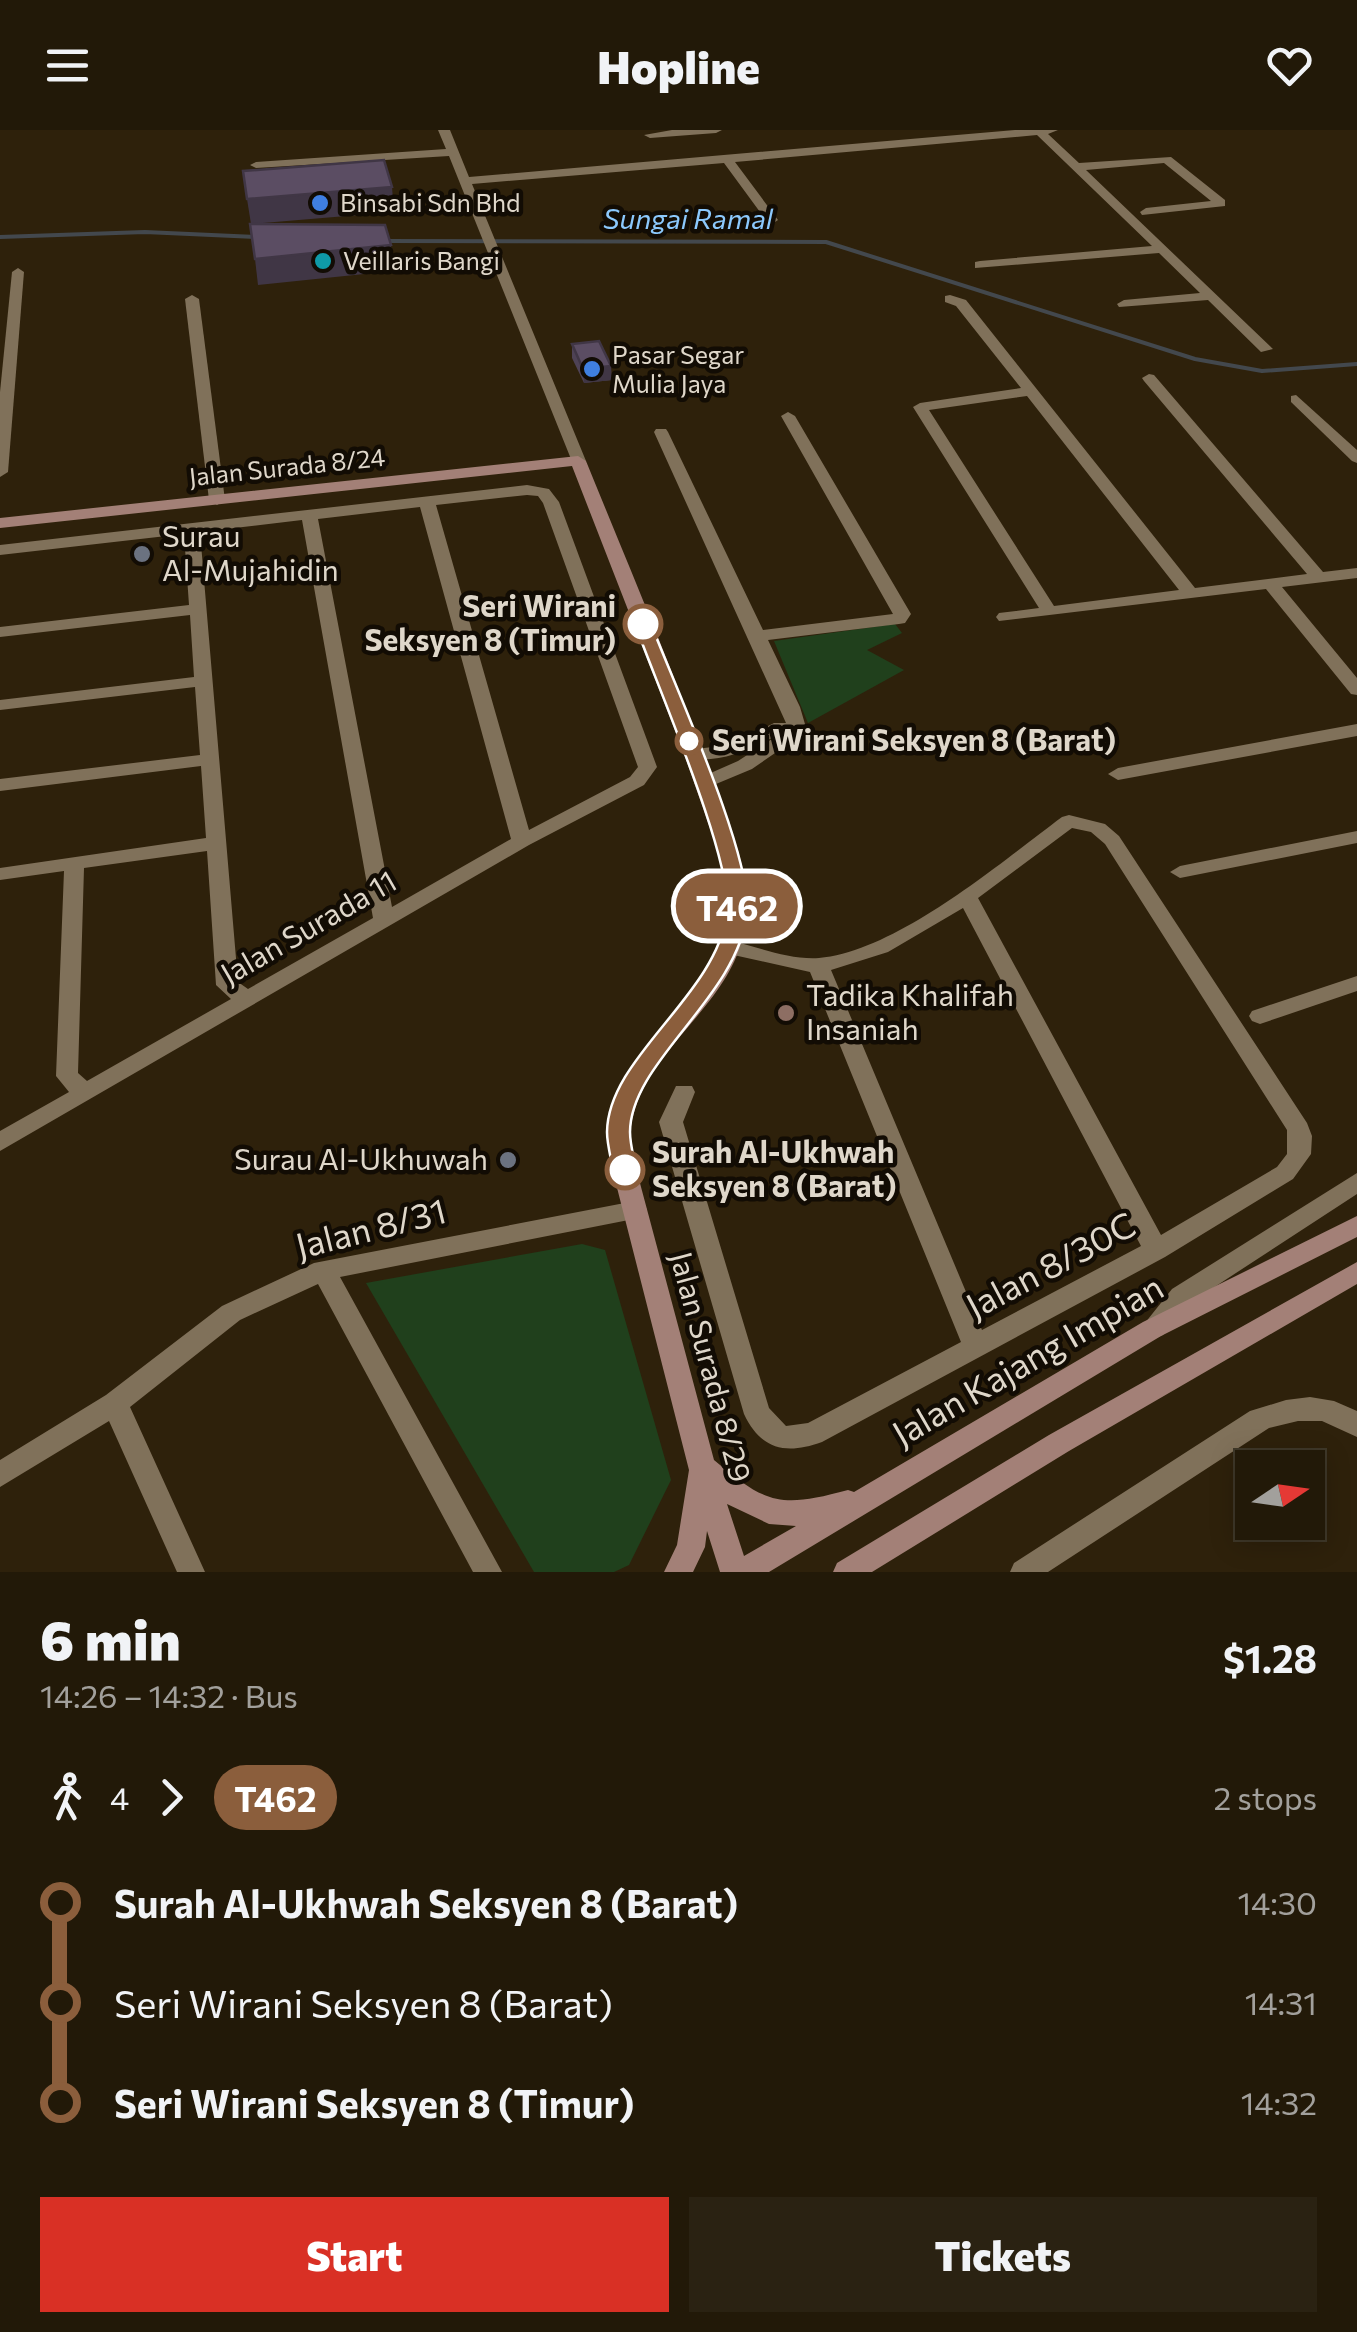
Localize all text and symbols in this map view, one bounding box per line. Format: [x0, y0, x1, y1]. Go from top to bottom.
icon: menu [40, 38, 95, 93]
text: Hopline [597, 38, 760, 93]
icon: heart [1262, 38, 1317, 93]
place label: Binsabi Sdn Bhd [340, 187, 520, 217]
marker: Binsabi Sdn Bhd [309, 192, 331, 214]
water label: Sungai Ramal [603, 201, 774, 235]
place label: Veillaris Bangi [343, 245, 500, 275]
marker: Veillaris Bangi [312, 250, 334, 272]
place label: Pasar Segar Mulia Jaya [612, 339, 744, 398]
marker: Pasar Segar Mulia Jaya [581, 358, 603, 380]
street label: Jalan Surada 8/24 [187, 441, 386, 491]
place label: Surau Al-Mujahidin [162, 516, 339, 587]
marker: Surau Al-Mujahidin [131, 543, 153, 565]
place label: Seri Wirani Seksyen 8 (Timur) [365, 586, 616, 657]
marker: Seri Wirani Seksyen 8 (Timur) [624, 605, 662, 643]
place label: Seri Wirani Seksyen 8 (Barat) [712, 720, 1116, 757]
marker: Seri Wirani Seksyen 8 (Barat) [676, 728, 702, 754]
street label: Jalan Surada 11 [213, 861, 402, 991]
line badge: T462 [667, 874, 807, 938]
text: T462 [696, 885, 778, 928]
place label: Tadika Khalifah Insaniah [806, 975, 1014, 1046]
marker: Tadika Khalifah Insaniah [775, 1002, 797, 1024]
place label: Surah Al-Ukhwah Seksyen 8 (Barat) [652, 1132, 897, 1203]
place label: Surau Al-Ukhuwah [234, 1139, 488, 1176]
marker: Surau Al-Ukhuwah [497, 1149, 519, 1171]
marker: Surah Al-Ukhwah Seksyen 8 (Barat) [606, 1151, 644, 1189]
street label: Jalan 8/31 [291, 1187, 450, 1266]
street label: Jalan 8/30C [958, 1201, 1142, 1326]
street label: Jalan Surada 8/29 [664, 1247, 761, 1486]
street label: Jalan Kajang Impian [884, 1264, 1170, 1454]
north arrow [1235, 1450, 1325, 1540]
map controls [1235, 1450, 1325, 1540]
text: 6 min [40, 1604, 181, 1671]
text: $1.28 [1223, 1634, 1317, 1681]
text: 14:26 – 14:32 · Bus [40, 1675, 298, 1715]
icon: walk [40, 1770, 95, 1825]
icon: forward [144, 1770, 199, 1825]
text: T462 [234, 1776, 317, 1819]
text: 4 [110, 1777, 129, 1817]
text: 2 stops [1213, 1777, 1317, 1817]
text: Surah Al-Ukhwah Seksyen 8 (Barat) [114, 1879, 738, 1926]
text: 14:30 [1237, 1882, 1317, 1922]
text: Seri Wirani Seksyen 8 (Barat) [114, 1979, 613, 2026]
text: 14:31 [1245, 1982, 1317, 2022]
text: Seri Wirani Seksyen 8 (Timur) [114, 2079, 634, 2126]
text: 14:32 [1241, 2082, 1317, 2122]
button: Start [40, 2197, 669, 2312]
button: Tickets [689, 2197, 1317, 2312]

